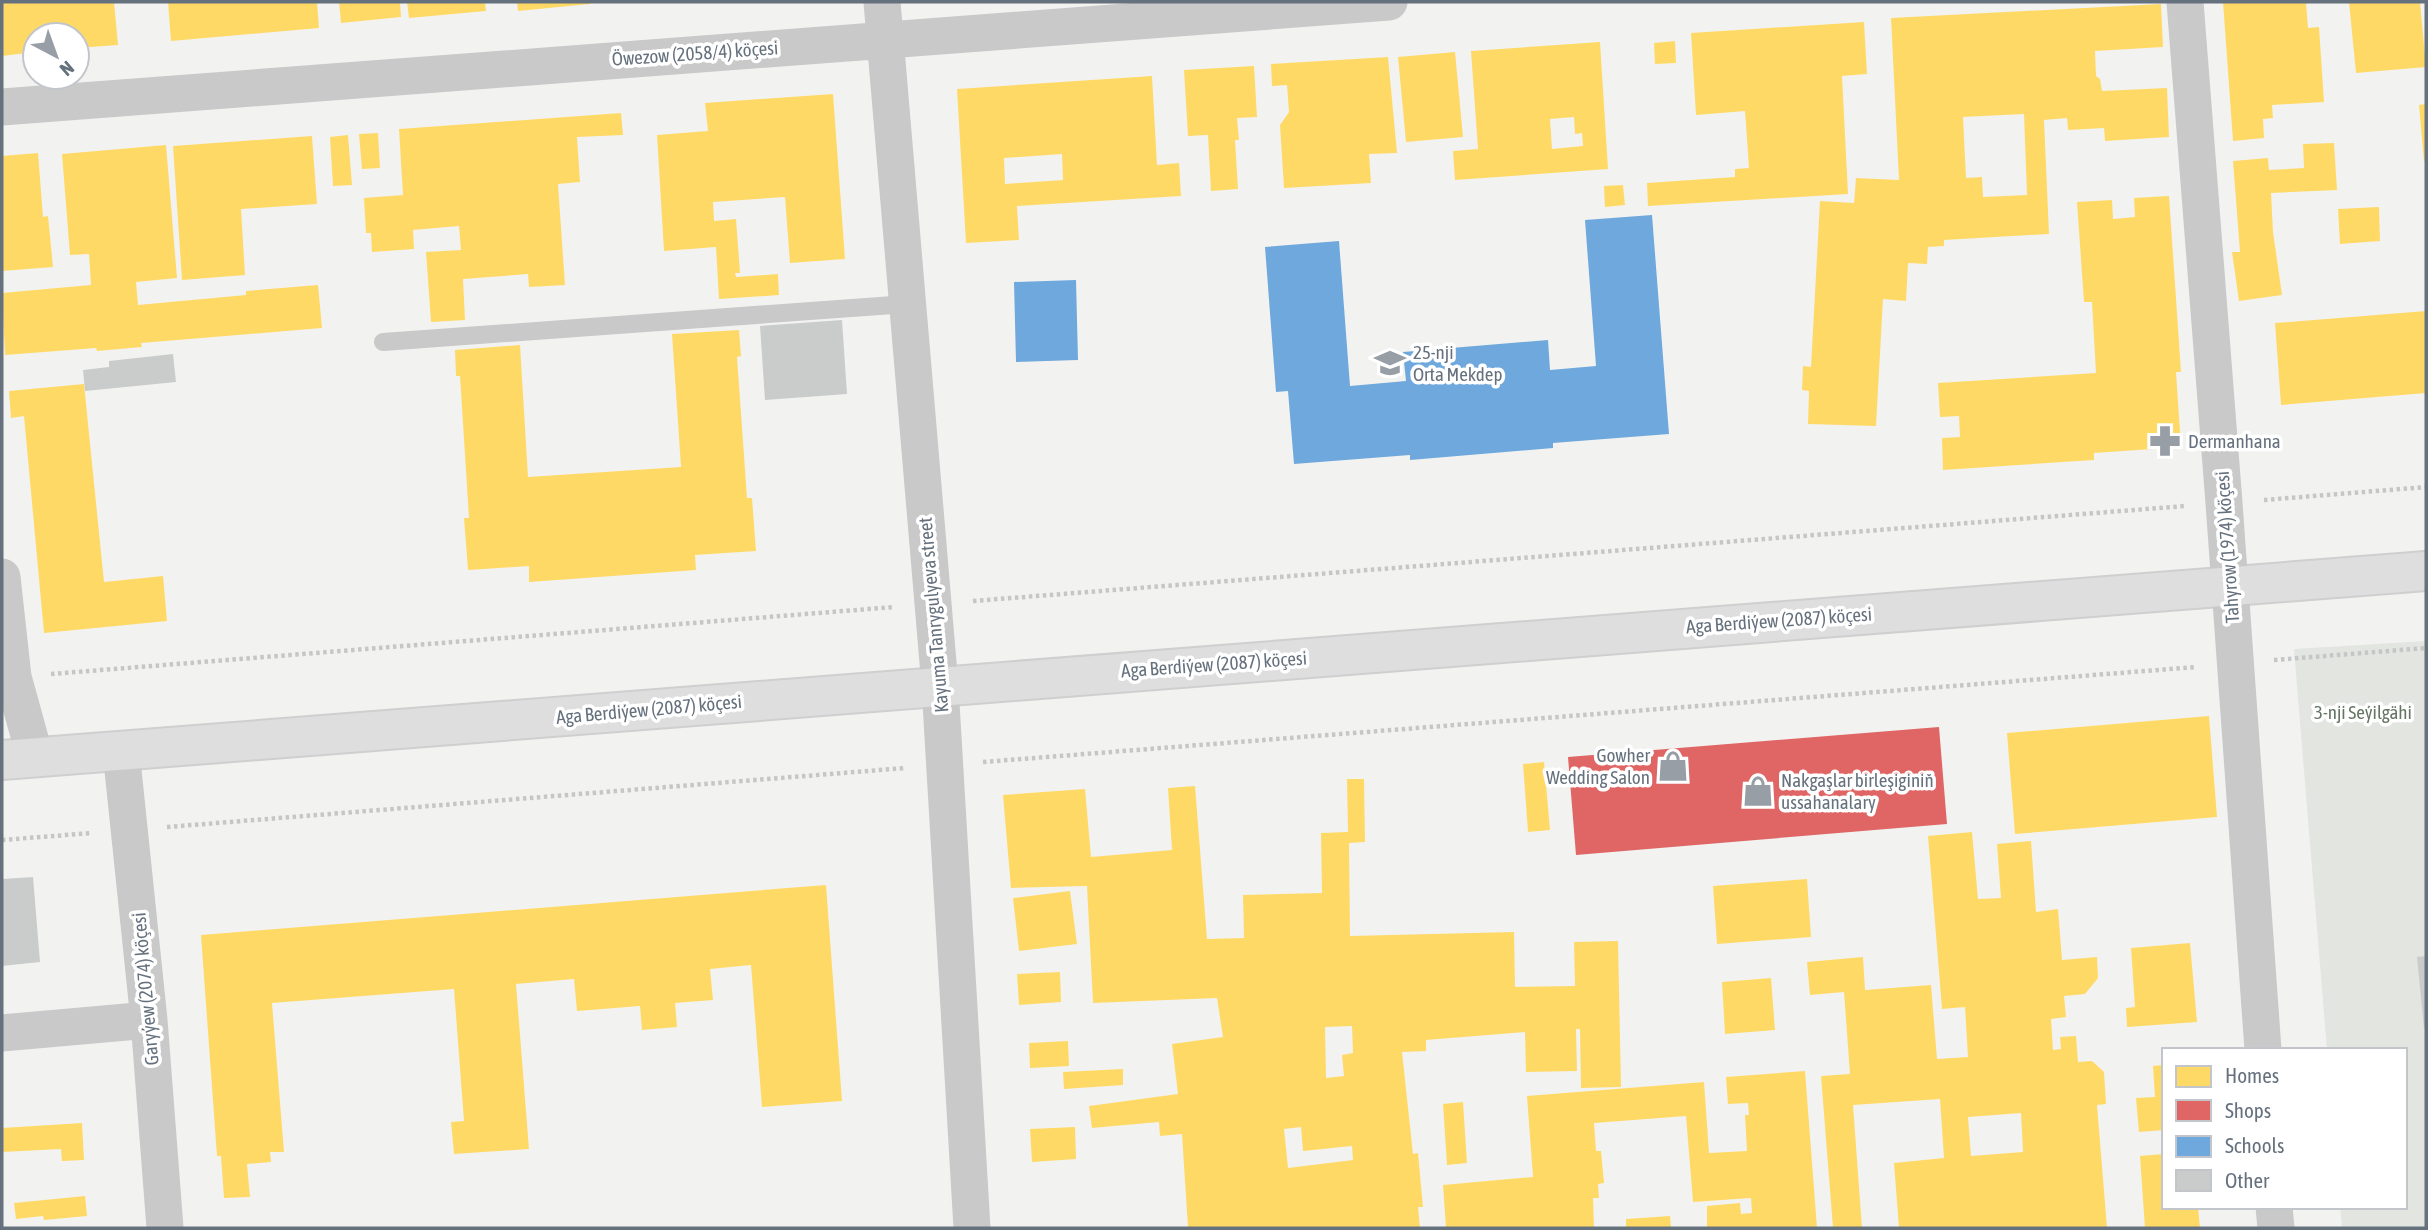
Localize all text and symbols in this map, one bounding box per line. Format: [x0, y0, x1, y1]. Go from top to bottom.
north arrow [21, 21, 91, 91]
street label: Öwezow (2058/4) köçesi [611, 36, 779, 70]
text: N [56, 57, 79, 81]
place label: 25-nji Orta Mekdep [1413, 341, 1502, 385]
school or university icon: 25-nji Orta Mekdep [1373, 346, 1407, 380]
pharmacy icon: Dermanhana [2148, 424, 2182, 458]
place label: Dermanhana [2188, 430, 2281, 452]
street label: Tahyrow (1974) köçesi [2211, 470, 2243, 624]
street label: Kayuma Tanrygulyeva street [913, 516, 953, 714]
street label: Aga Berdiýew (2087) köçesi [1685, 603, 1873, 637]
street label: Aga Berdiýew (2087) köçesi [1120, 647, 1308, 681]
street label: Aga Berdiýew (2087) köçesi [555, 690, 743, 728]
park label: 3-nji Seýilgähi [2314, 701, 2412, 723]
place label: Gowher Wedding Salon [1546, 744, 1650, 788]
shop icon: Gowher Wedding Salon [1656, 749, 1690, 783]
place label: Nakgaşlar birleşiginiň ussahanalary [1781, 769, 1934, 813]
shop icon: Nakgaşlar birleşiginiň ussahanalary [1741, 774, 1775, 808]
street label: Garyýew (2074) köçesi [127, 912, 163, 1066]
legend [2162, 1048, 2407, 1209]
text: Homes [2225, 1063, 2279, 1087]
text: Shops [2225, 1098, 2271, 1122]
text: Schools [2225, 1133, 2285, 1157]
text: Other [2225, 1168, 2270, 1192]

